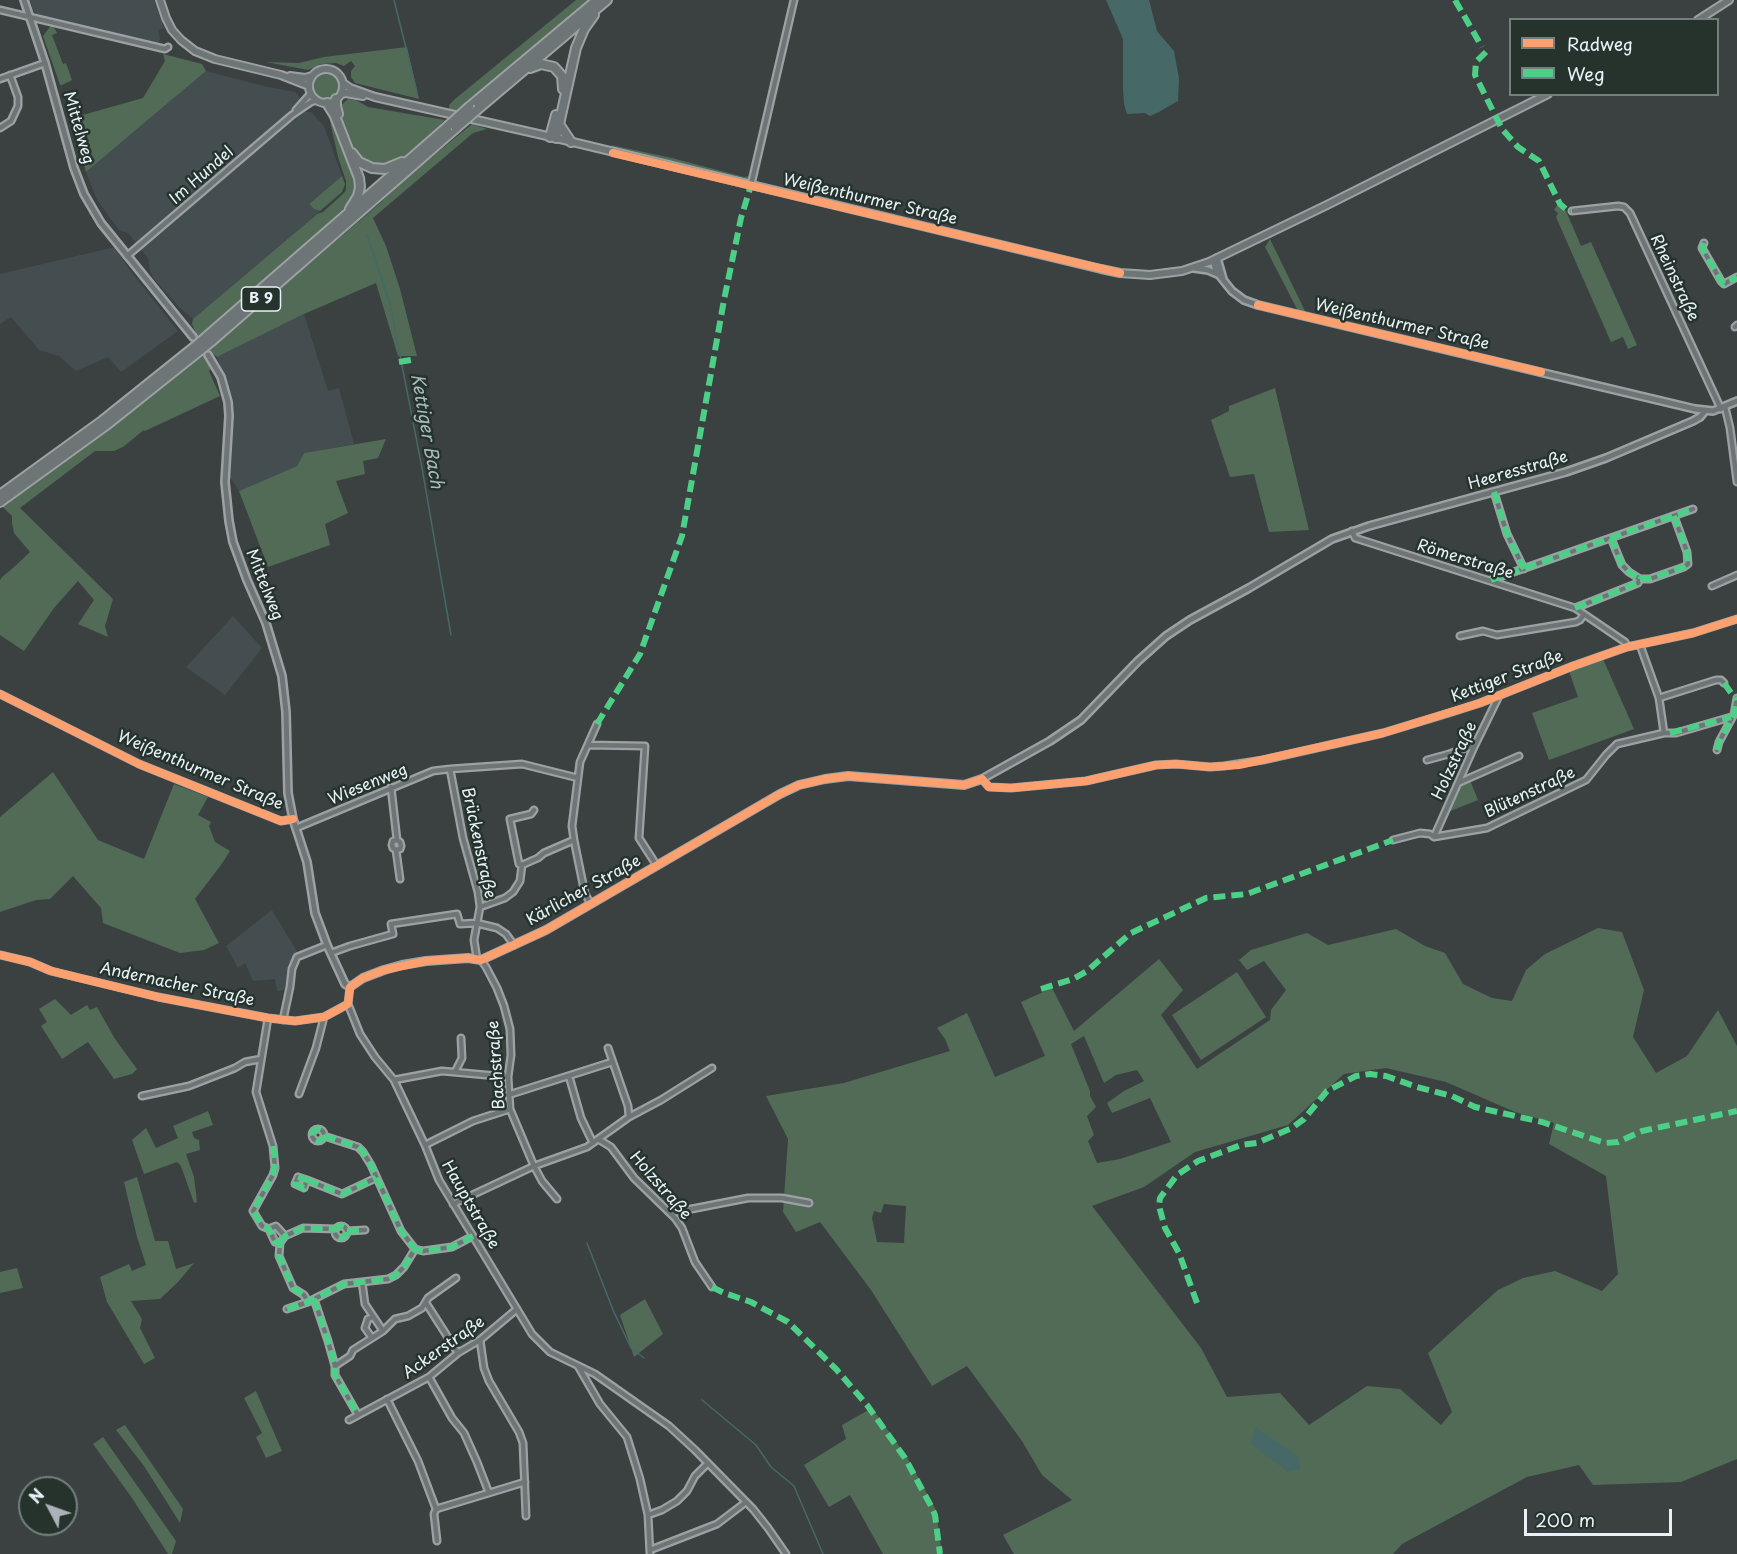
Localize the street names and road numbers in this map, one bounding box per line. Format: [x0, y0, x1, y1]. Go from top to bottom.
street label: Mittelweg [58, 89, 98, 167]
street label: Im Hundel [166, 143, 238, 209]
street label: Weißenthurmer Straße [781, 171, 959, 229]
street label: Rheinstraße [1646, 232, 1702, 324]
road number: B 9 [242, 287, 280, 311]
street label: Weißenthurmer Straße [1313, 296, 1491, 354]
street label: Heeresstraße [1466, 448, 1570, 494]
street label: Römerstraße [1414, 536, 1516, 584]
street label: Mittelweg [241, 547, 287, 623]
street label: Kettiger Straße [1448, 647, 1566, 707]
street label: Holzstraße [1429, 719, 1481, 803]
street label: Weißenthurmer Straße [114, 727, 286, 815]
street label: Wiesenweg [325, 760, 411, 810]
street label: Blütenstraße [1482, 764, 1578, 822]
street label: Brückenstraße [457, 786, 499, 900]
street label: Kärlicher Straße [524, 852, 644, 930]
street label: Andernacher Straße [98, 959, 256, 1011]
street label: Bachstraße [484, 1020, 510, 1110]
street label: Holzstraße [625, 1148, 695, 1224]
street label: Hauptstraße [437, 1157, 503, 1253]
street label: Ackerstraße [399, 1313, 489, 1383]

